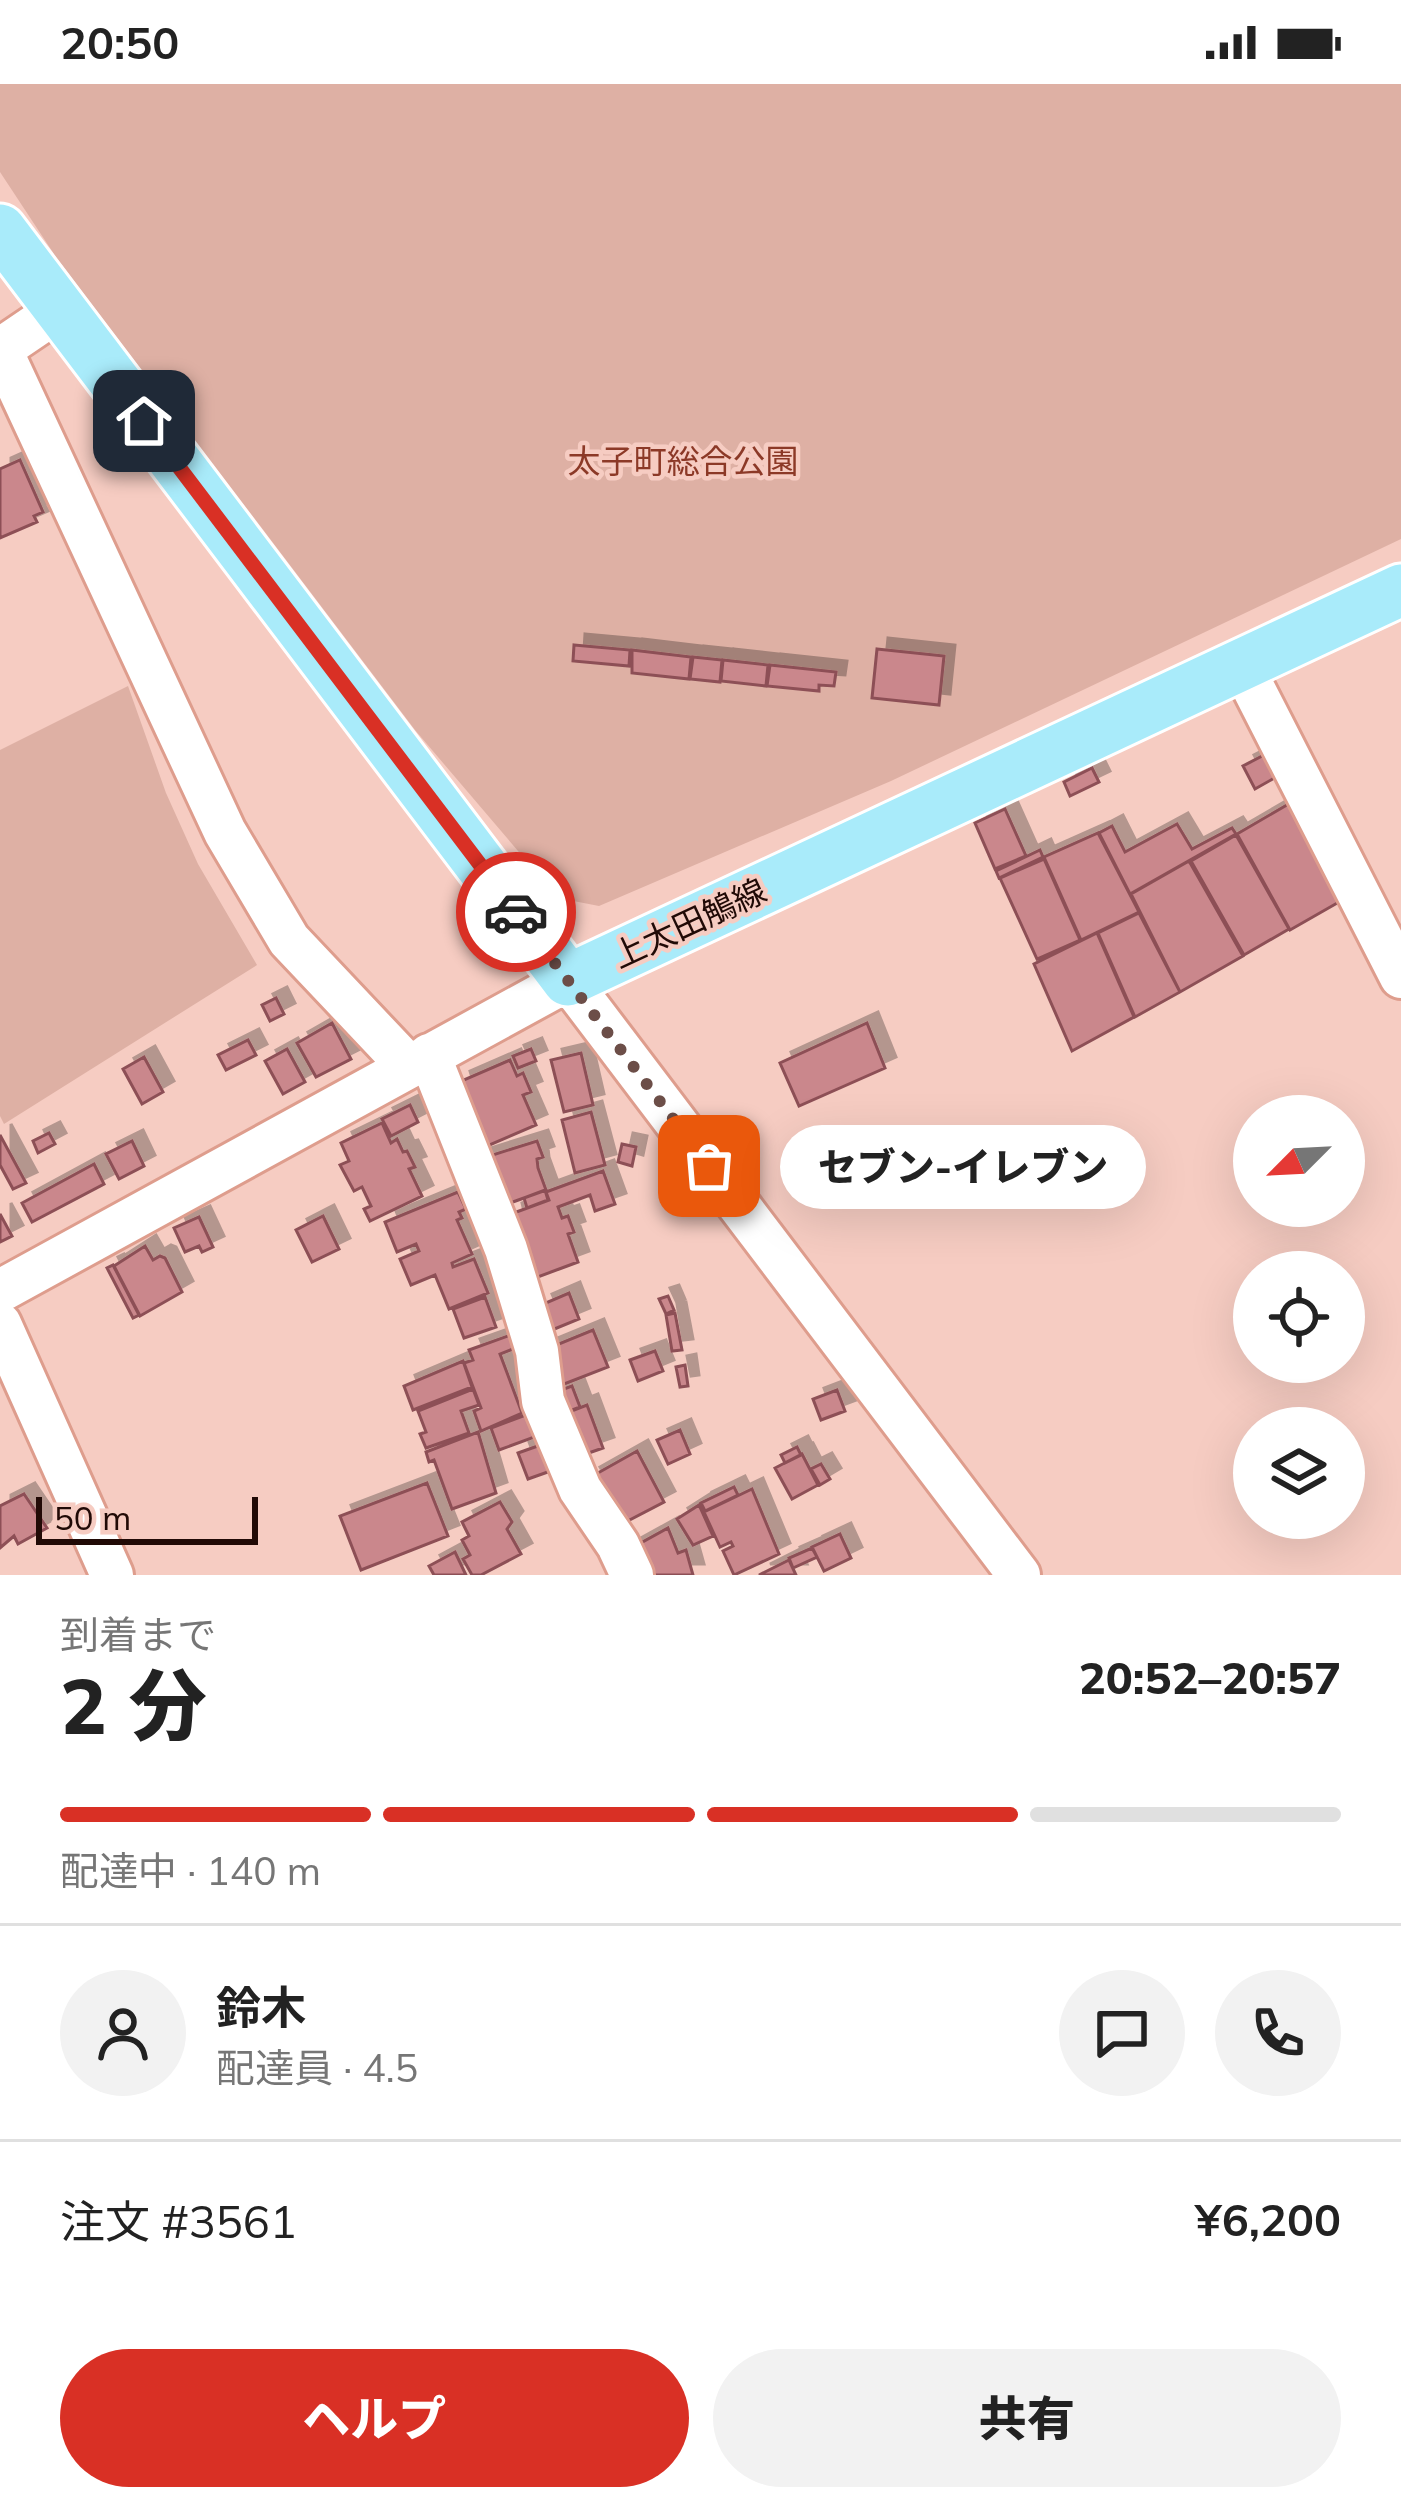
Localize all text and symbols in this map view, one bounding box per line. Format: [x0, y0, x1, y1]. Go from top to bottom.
text: 20:50 [60, 14, 179, 70]
pin [93, 370, 195, 472]
icon: home [111, 388, 177, 454]
park label: 太子町総合公園 [568, 440, 799, 481]
courier [456, 852, 576, 972]
street label: 上太田鵤線 [605, 869, 772, 976]
icon: car [483, 879, 549, 945]
north arrow [1233, 1095, 1365, 1227]
map controls [1233, 1095, 1365, 1539]
pin [658, 1115, 760, 1217]
callout: セブン-イレブン [781, 1124, 1147, 1208]
icon: bag [676, 1133, 742, 1199]
text: セブン-イレブン [818, 1142, 1108, 1191]
button: locate [1233, 1251, 1365, 1383]
button: layers [1233, 1407, 1365, 1539]
scale bar [36, 1491, 258, 1544]
text: 50 m [54, 1497, 131, 1538]
text: 到着まで [60, 1610, 216, 1659]
text: 20:52–20:57 [1079, 1649, 1341, 1705]
text: 2 分 [60, 1656, 207, 1754]
text: 配達中 · 140 m [60, 1846, 321, 1895]
button: person [60, 1970, 186, 2096]
button: chat [1059, 1970, 1185, 2096]
button: phone [1215, 1970, 1341, 2096]
text: 鈴木 [216, 1979, 306, 2035]
text: 配達員 · 4.5 [216, 2043, 418, 2092]
text: ¥6,200 [1195, 2191, 1341, 2247]
text: 注文 #3561 [60, 2193, 297, 2249]
button: ヘルプ [60, 2349, 689, 2487]
button: 共有 [713, 2349, 1341, 2487]

